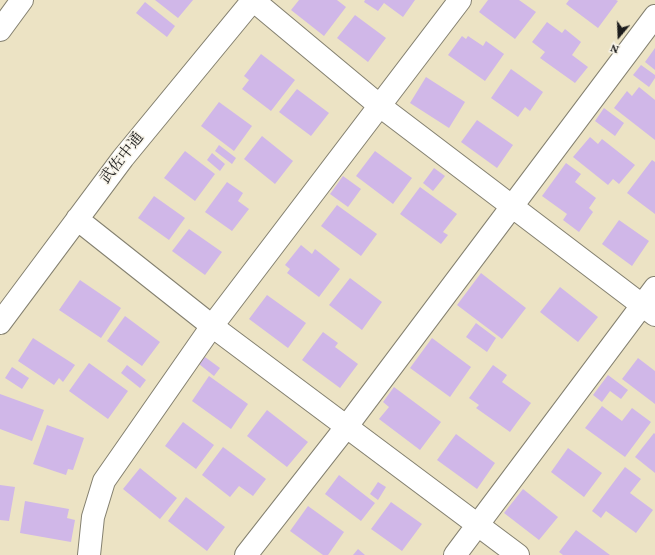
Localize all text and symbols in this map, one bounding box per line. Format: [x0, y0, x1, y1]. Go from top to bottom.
north arrow [599, 16, 639, 56]
text: N [609, 39, 621, 56]
street label: 武佐中通 [97, 130, 149, 188]

